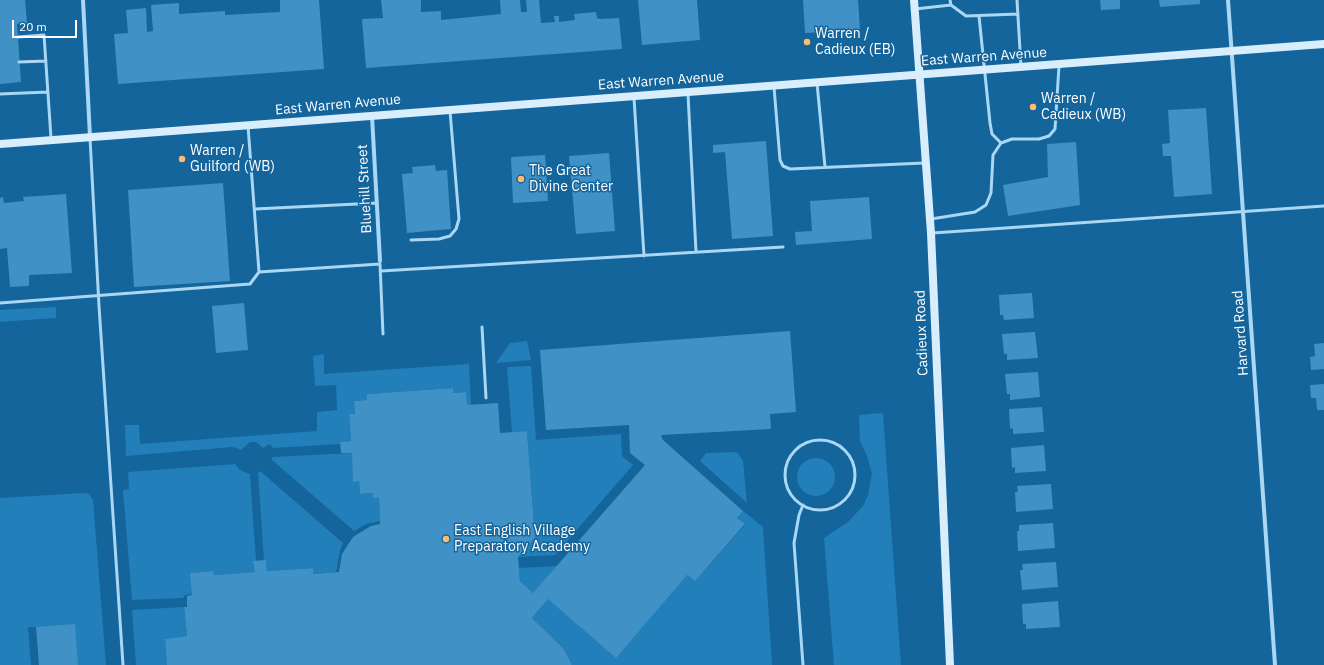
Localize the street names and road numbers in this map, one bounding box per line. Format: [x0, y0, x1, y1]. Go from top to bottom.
street label: East Warren Avenue [920, 44, 1048, 70]
street label: East Warren Avenue [597, 68, 725, 94]
street label: East Warren Avenue [274, 91, 402, 119]
street label: Bluehill Street [354, 144, 376, 234]
street label: Cadieux Road [912, 290, 932, 376]
street label: Harvard Road [1230, 290, 1252, 376]

